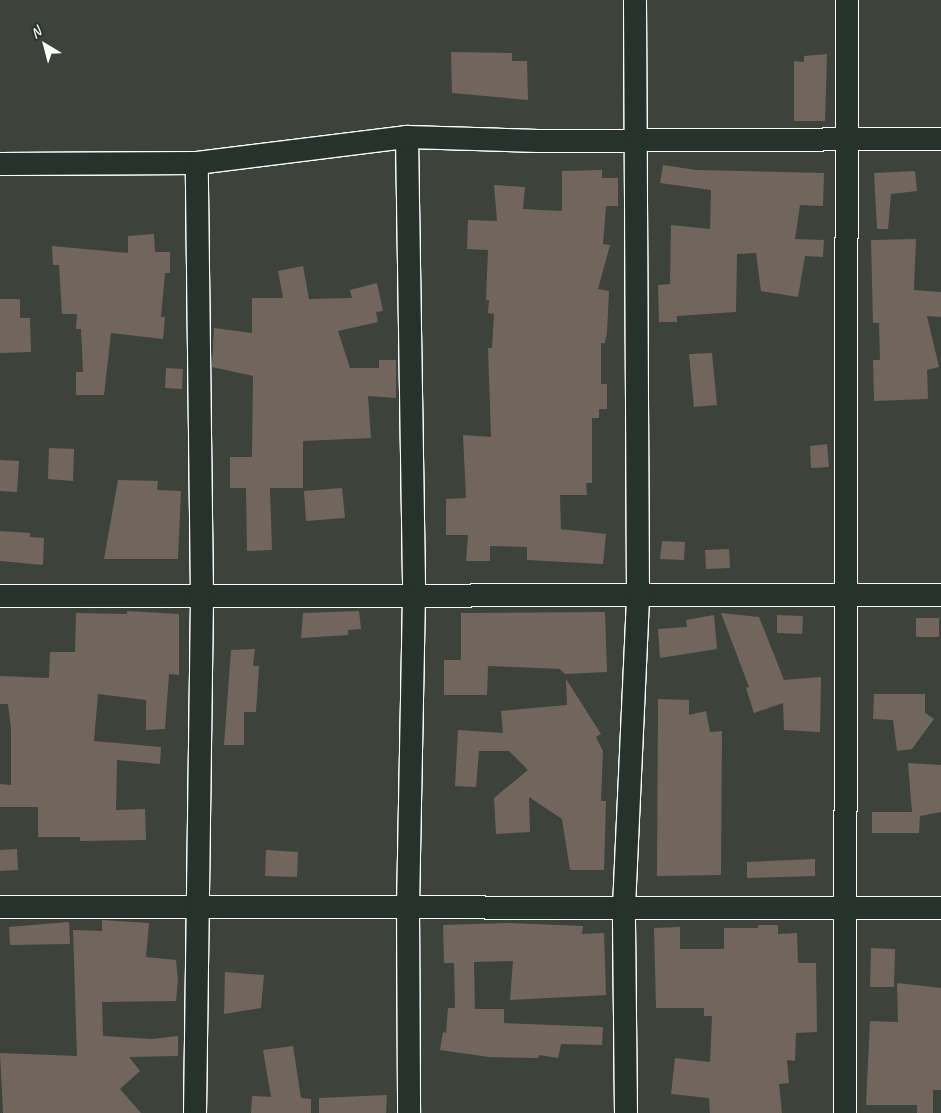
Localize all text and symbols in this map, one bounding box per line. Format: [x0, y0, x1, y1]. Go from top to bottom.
north arrow [20, 20, 70, 70]
text: N [27, 23, 44, 42]

